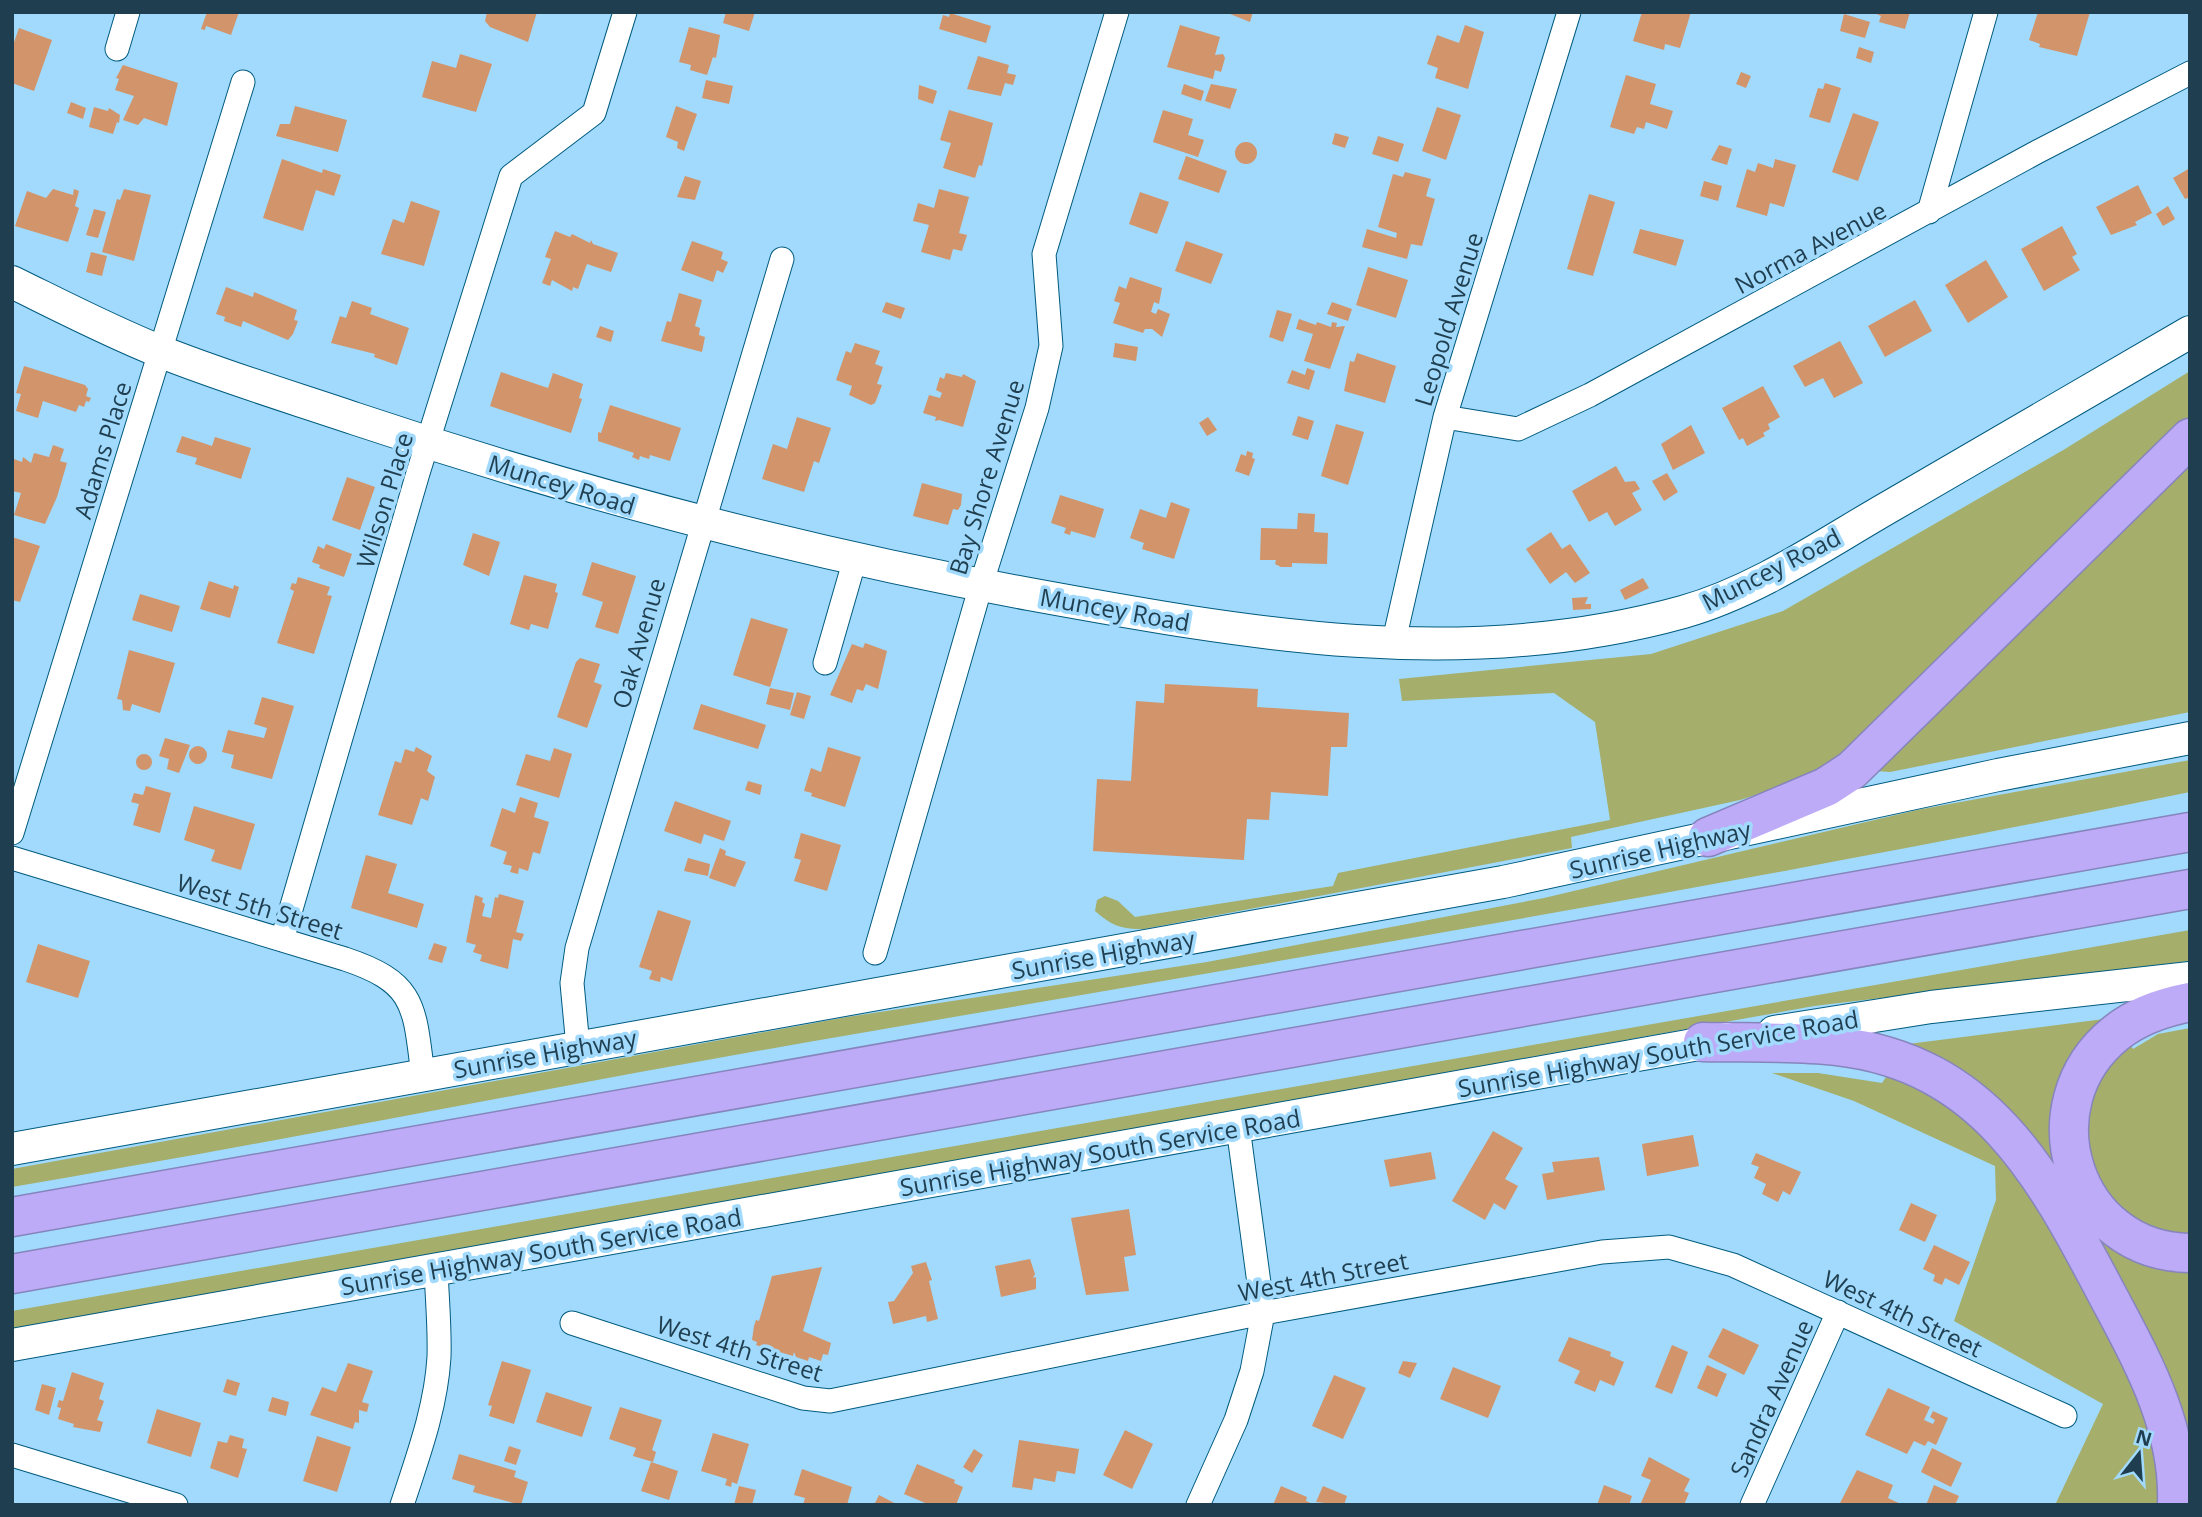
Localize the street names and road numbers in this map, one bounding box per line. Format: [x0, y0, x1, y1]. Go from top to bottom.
street label: Norma Avenue [1728, 193, 1892, 301]
street label: Leopold Avenue [1406, 228, 1490, 410]
street label: Bay Shore Avenue [941, 375, 1031, 579]
street label: Adams Place [65, 377, 139, 523]
street label: Wilson Place [348, 428, 420, 572]
street label: Muncey Road [485, 446, 639, 522]
street label: Muncey Road [1696, 520, 1846, 618]
street label: Oak Avenue [604, 574, 672, 712]
street label: Muncey Road [1038, 580, 1192, 638]
street label: Sunrise Highway [1566, 812, 1755, 886]
street label: West 5th Street [173, 865, 347, 947]
street label: Sunrise Highway [1009, 922, 1198, 986]
street label: Sunrise Highway South Service Road [1455, 1001, 1861, 1105]
street label: Sunrise Highway [451, 1021, 640, 1085]
street label: Sunrise Highway South Service Road [897, 1100, 1303, 1204]
street label: Sunrise Highway South Service Road [338, 1199, 744, 1303]
street label: West 4th Street [1235, 1243, 1411, 1309]
street label: West 4th Street [1818, 1262, 1988, 1364]
street label: West 4th Street [653, 1307, 827, 1389]
street label: Sandra Avenue [1722, 1314, 1820, 1482]

